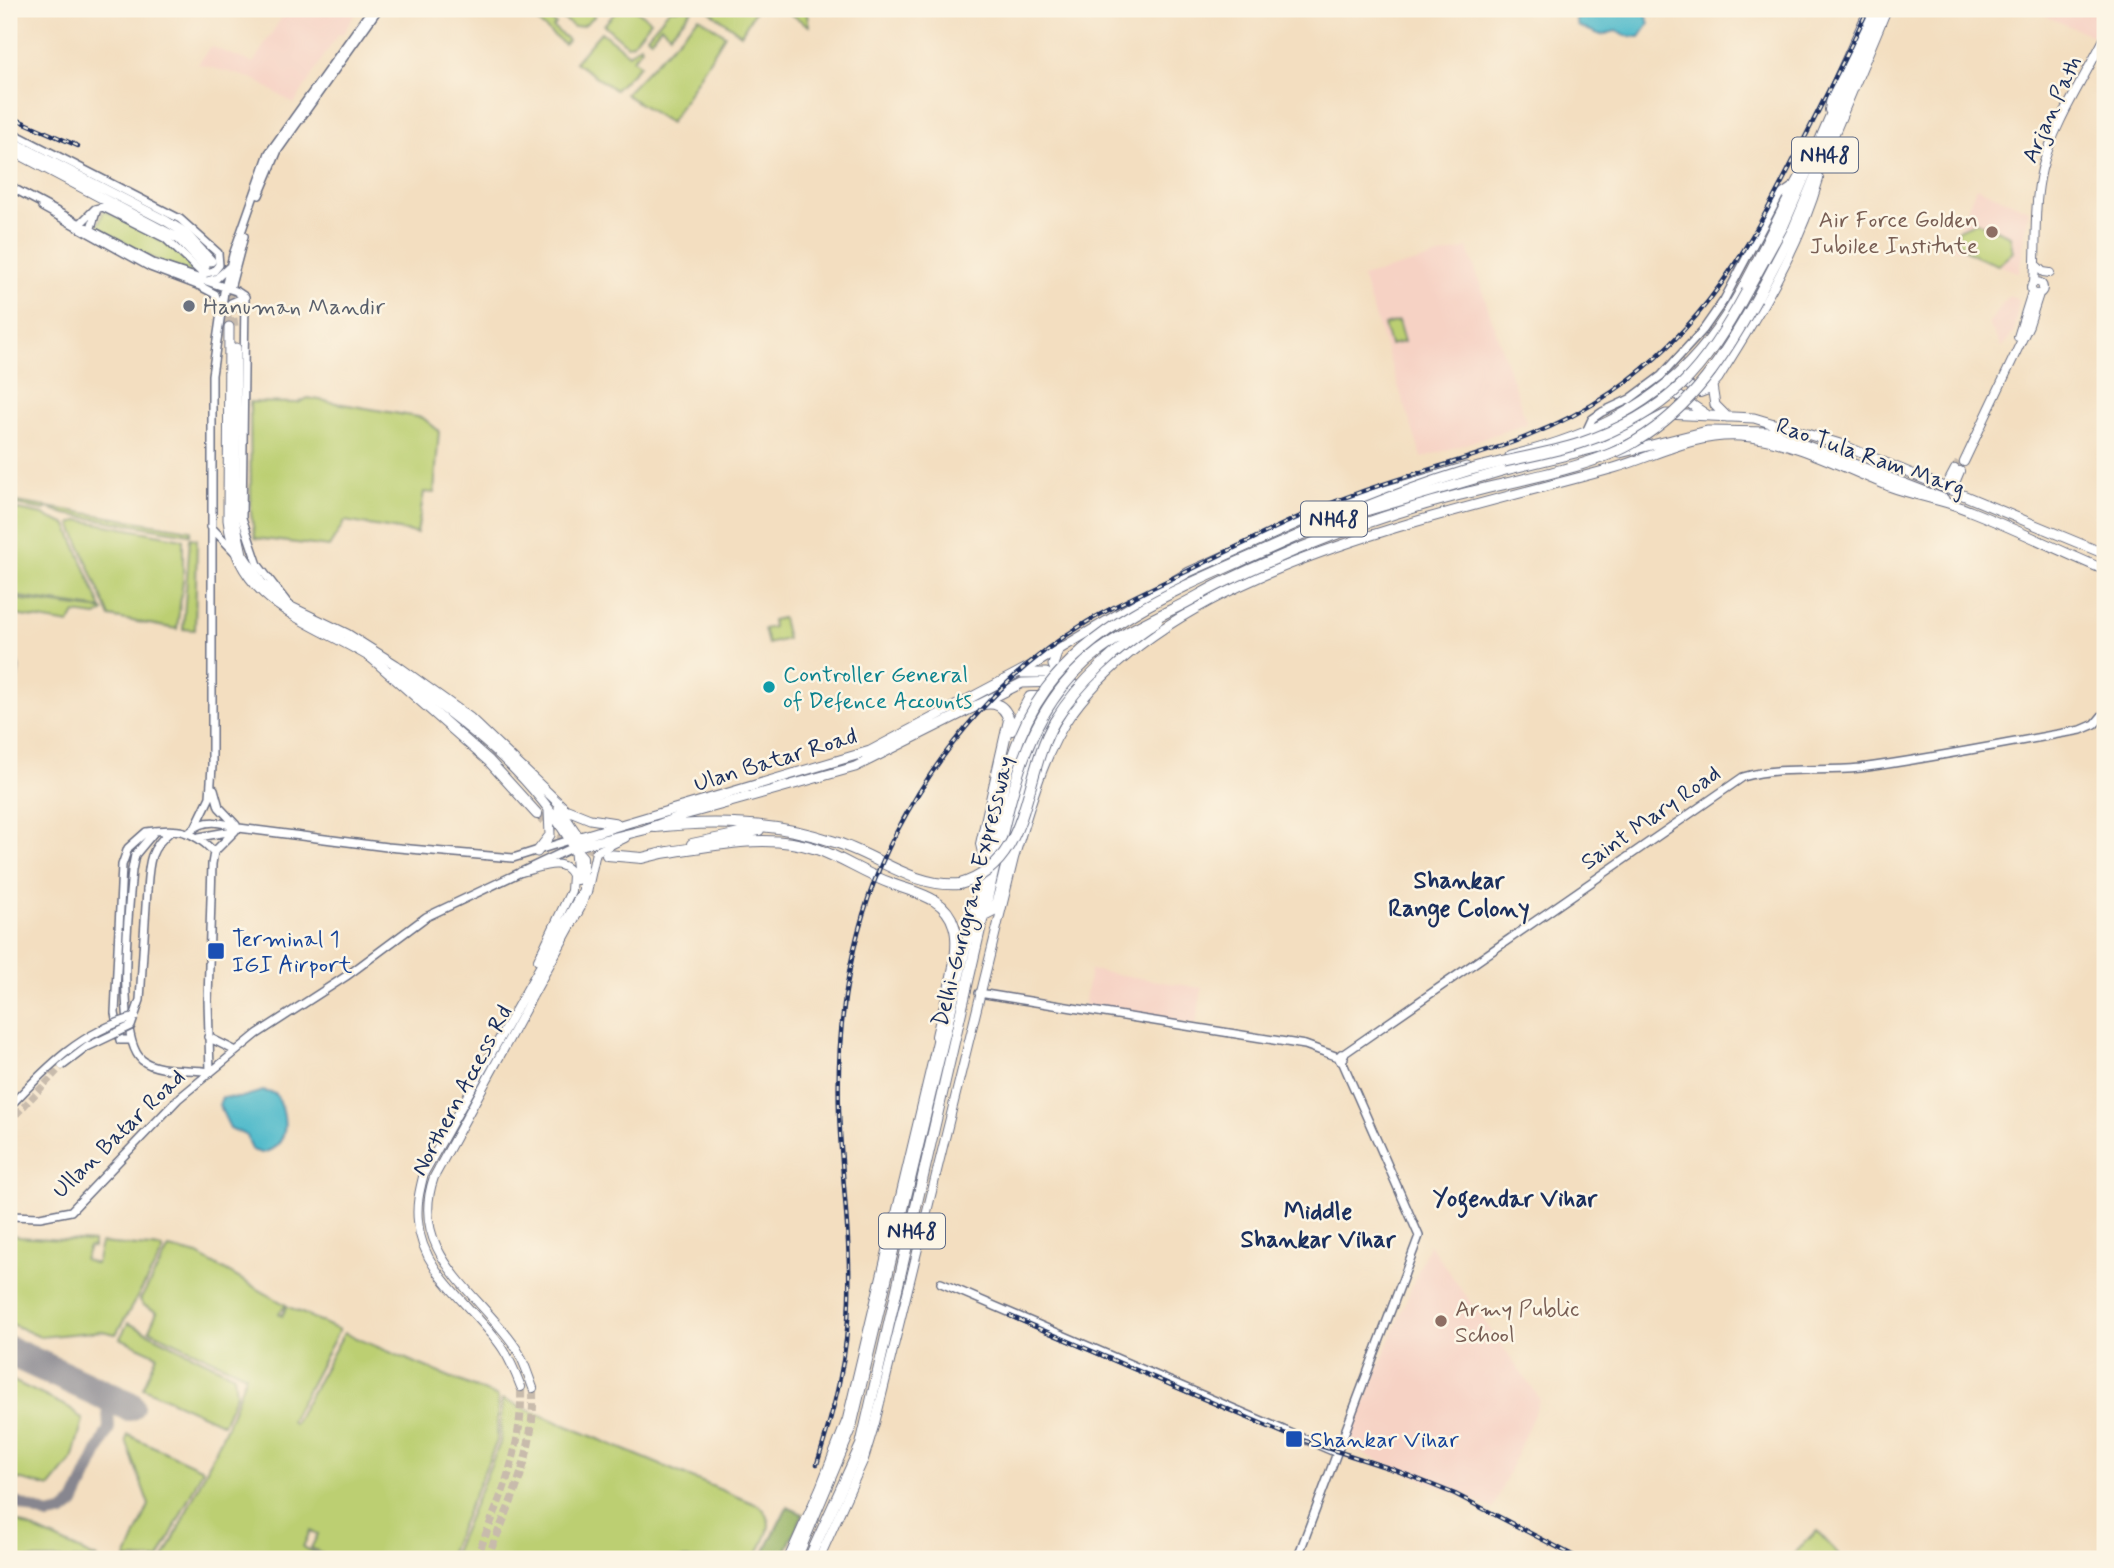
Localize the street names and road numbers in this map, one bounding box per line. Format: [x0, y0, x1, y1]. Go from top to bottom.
street label: Arjan Path [2016, 52, 2090, 168]
road number: NH48 [1792, 138, 1858, 172]
street label: Rao Tula Ram Marg [1772, 411, 1969, 504]
road number: NH48 [1301, 502, 1367, 536]
street label: Ulan Batar Road [690, 722, 861, 800]
street label: Delhi-Gurugram Expressway [926, 753, 1024, 1030]
street label: Saint Mary Road [1575, 759, 1727, 878]
street label: Northern Access Rd [405, 1000, 520, 1182]
street label: Ullan Batar Road [46, 1063, 192, 1206]
road number: NH48 [879, 1214, 945, 1248]

